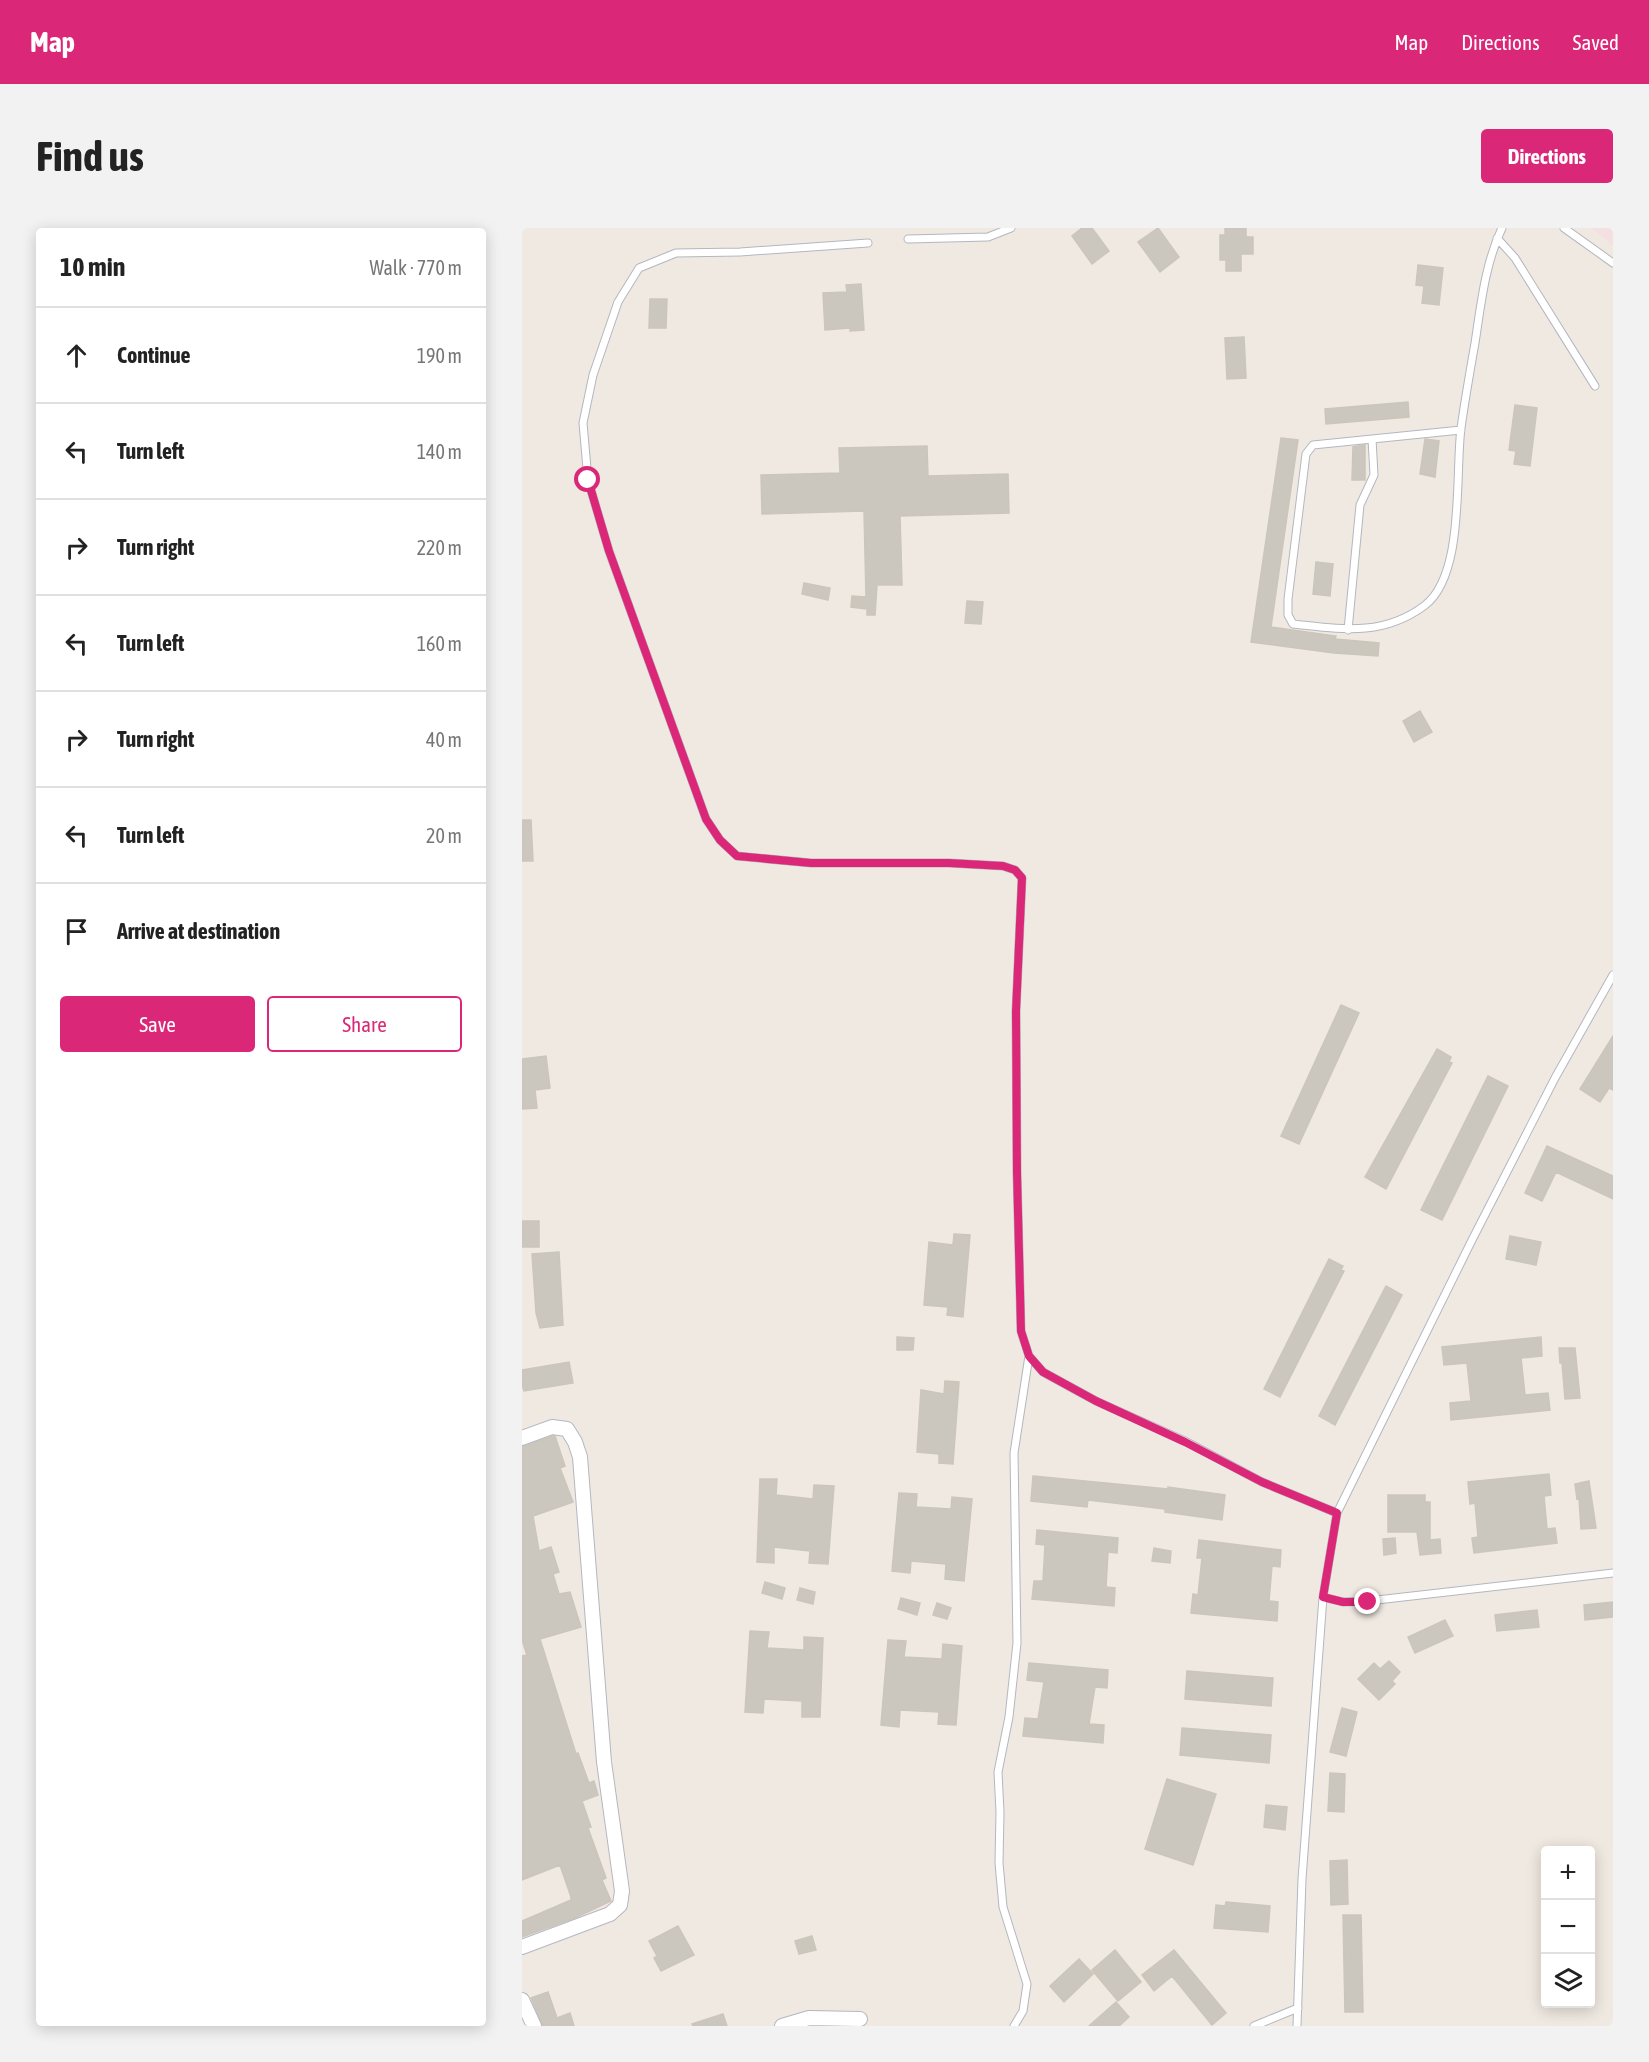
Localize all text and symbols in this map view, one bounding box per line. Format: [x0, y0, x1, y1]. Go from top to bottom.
text: Map [30, 26, 75, 58]
text: Map [1394, 30, 1428, 54]
text: Directions [1461, 30, 1540, 54]
text: Saved [1573, 30, 1619, 54]
button: Directions [1481, 129, 1613, 183]
text: Find us [36, 132, 144, 180]
text: 10 min [60, 252, 125, 282]
text: Walk · 770 m [370, 256, 462, 279]
icon: ahead [60, 339, 93, 372]
text: Continue [117, 342, 191, 368]
text: 190 m [417, 344, 462, 367]
icon: left [60, 435, 93, 468]
text: Turn left [117, 438, 184, 464]
text: 140 m [417, 440, 462, 463]
route start [574, 466, 600, 492]
icon: right [60, 531, 93, 564]
text: Turn right [117, 534, 194, 560]
text: 220 m [417, 536, 462, 559]
icon: left [60, 627, 93, 660]
text: Turn left [117, 630, 184, 656]
text: 160 m [417, 632, 462, 655]
icon: right [60, 723, 93, 756]
text: Turn right [117, 726, 194, 752]
text: 40 m [426, 728, 462, 751]
icon: left [60, 819, 93, 852]
text: Turn left [117, 822, 184, 848]
text: 20 m [426, 824, 462, 847]
icon: arrive [60, 915, 93, 948]
text: Arrive at destination [117, 918, 280, 944]
button: Save [60, 996, 255, 1052]
button: Share [267, 996, 462, 1052]
route end [1354, 1588, 1380, 1614]
map controls [1541, 1846, 1595, 2008]
button: + [1541, 1846, 1595, 1900]
button: − [1541, 1900, 1595, 1954]
button: layers [1541, 1954, 1595, 2008]

